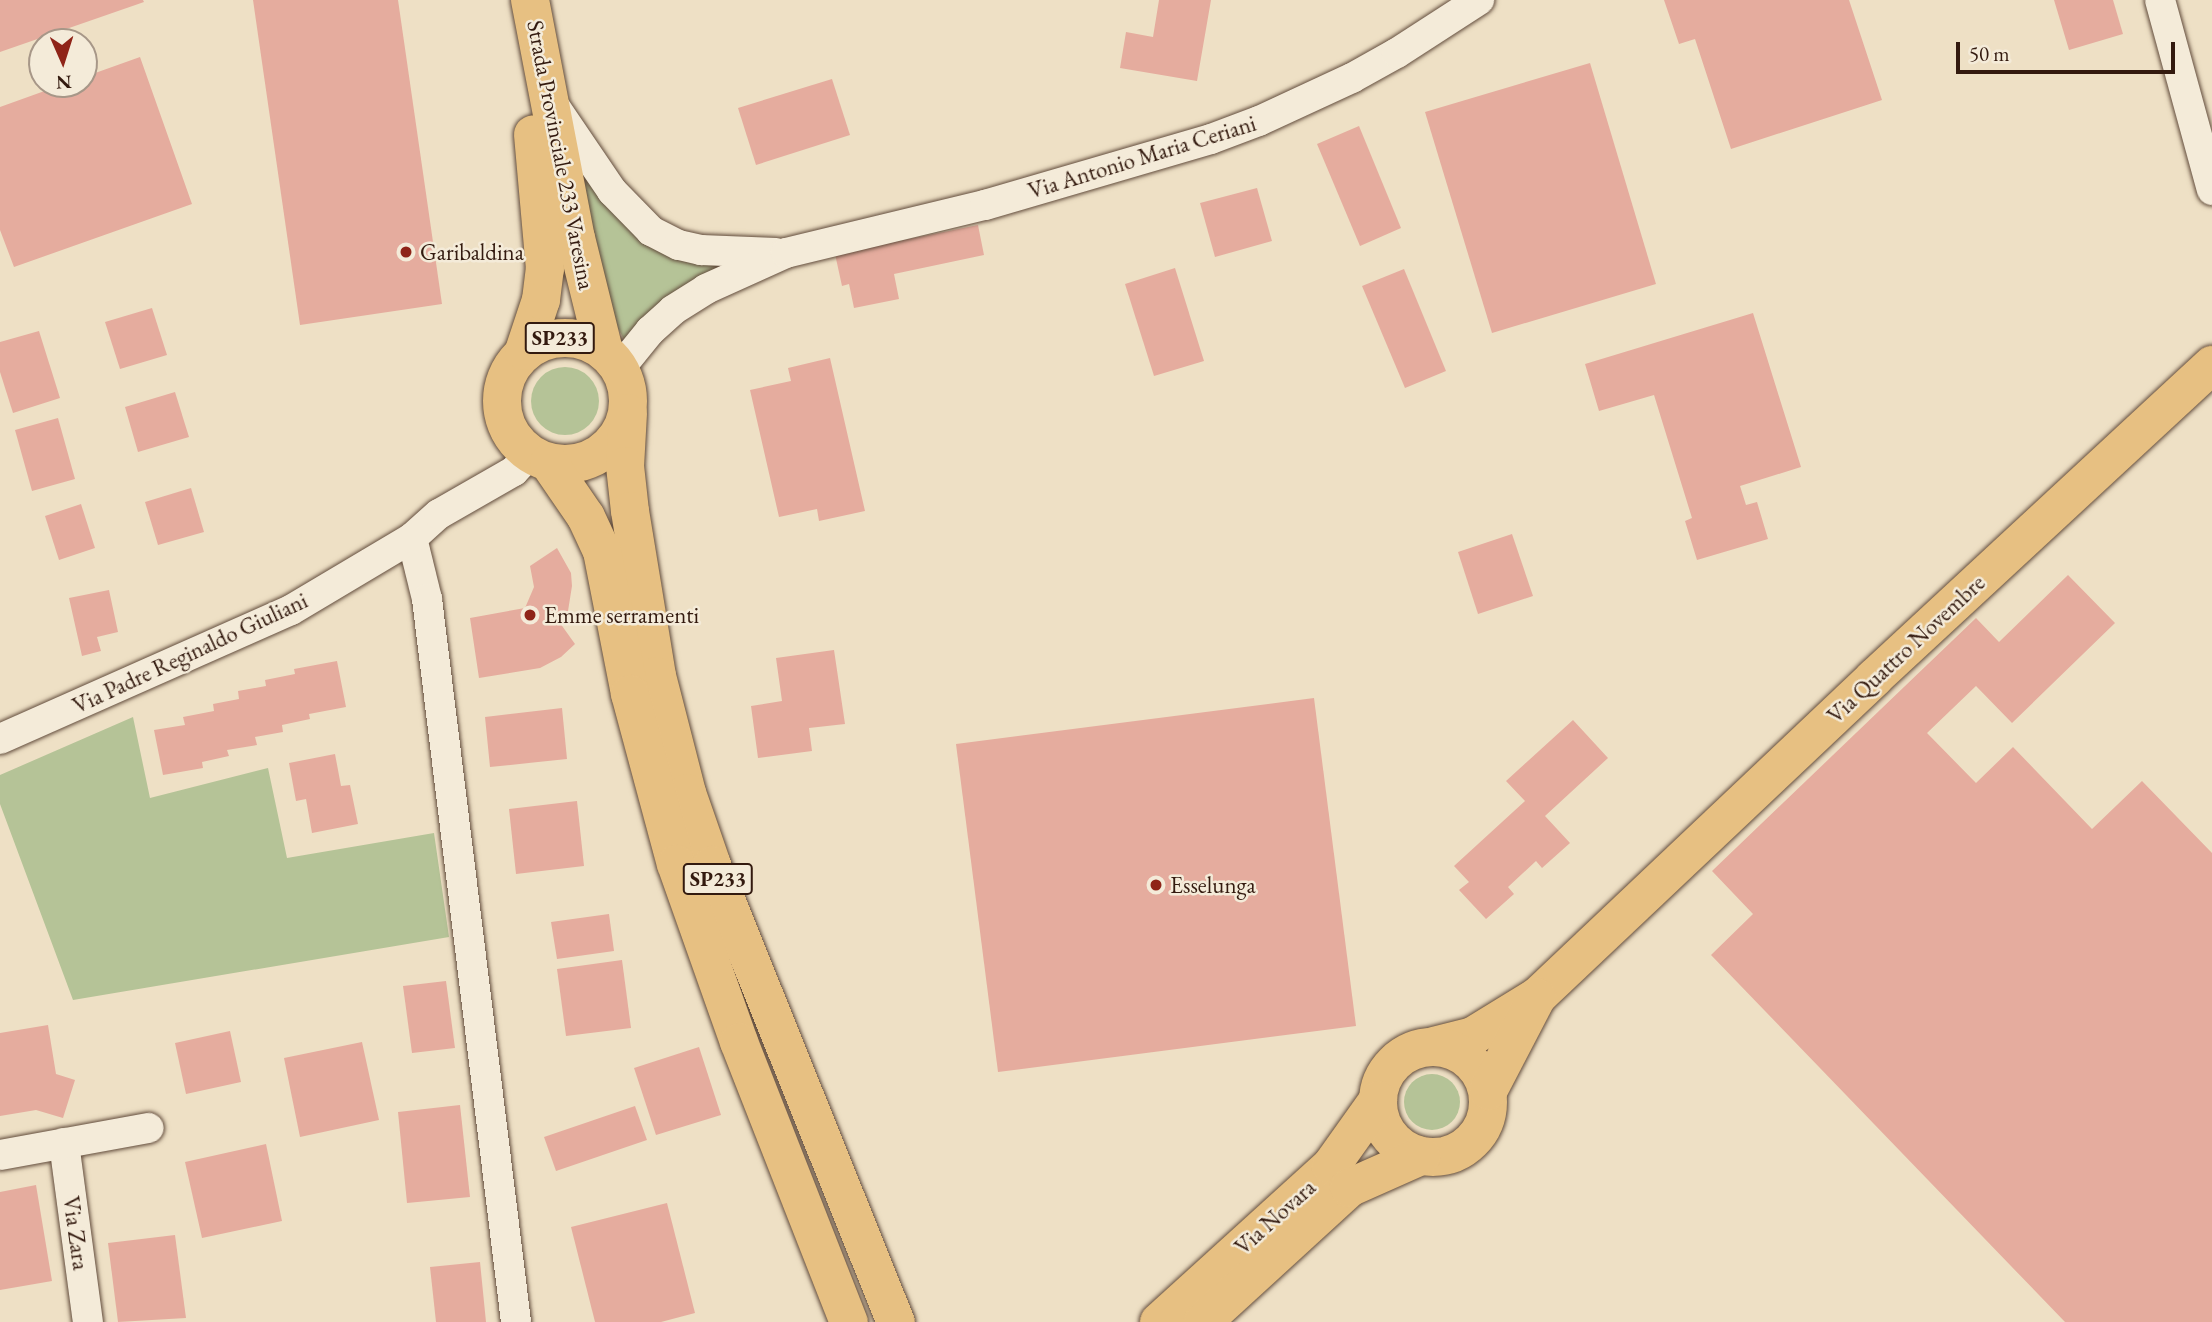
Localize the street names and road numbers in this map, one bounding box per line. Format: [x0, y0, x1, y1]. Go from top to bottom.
street label: Strada Provinciale 233 Varesina [521, 18, 601, 292]
street label: Via Antonio Maria Ceriani [1025, 109, 1259, 205]
road number: SP233 [523, 320, 597, 356]
street label: Via Quattro Novembre [1821, 569, 1991, 729]
street label: Via Padre Reginaldo Giuliani [68, 586, 312, 720]
road number: SP233 [681, 862, 755, 896]
street label: Via Novara [1229, 1173, 1321, 1261]
street label: Via Zara [57, 1194, 95, 1272]

